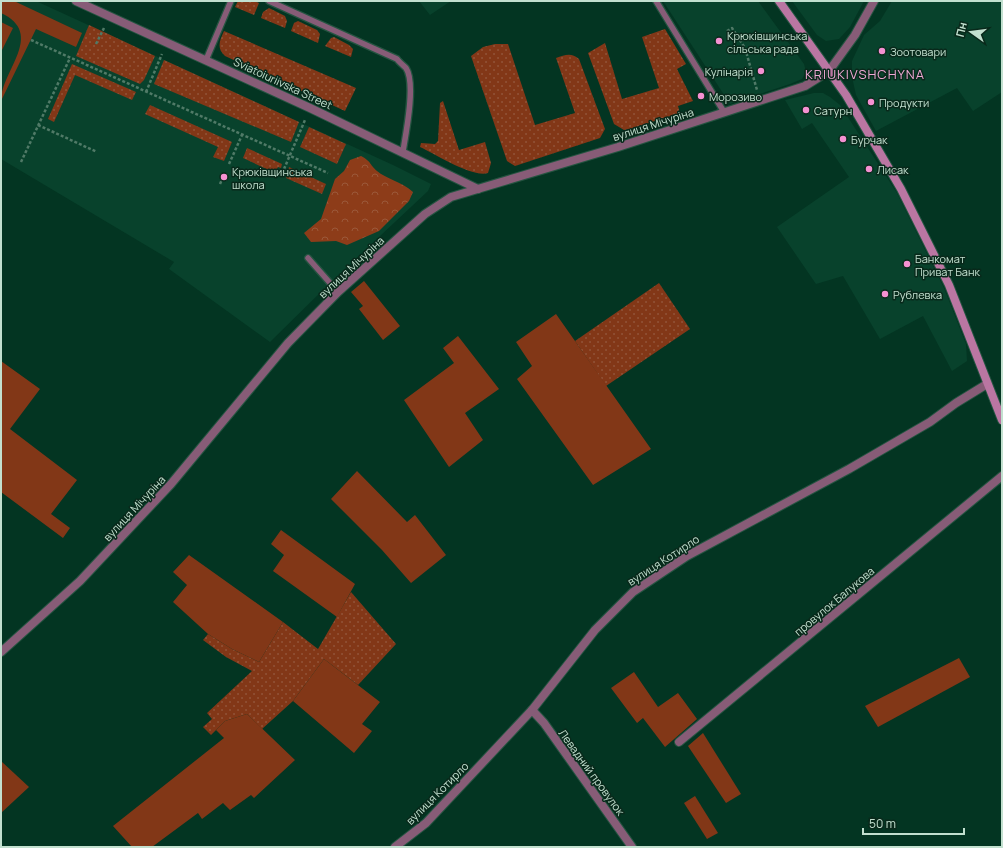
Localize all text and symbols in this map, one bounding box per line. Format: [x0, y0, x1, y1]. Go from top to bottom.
north arrow [951, 12, 991, 52]
text: Пн [952, 20, 970, 38]
place label: Крюківщинська сільська рада [727, 28, 807, 56]
marker: Крюківщинська сільська рада [714, 36, 724, 46]
place label: Зоотовари [890, 44, 946, 59]
marker: Зоотовари [877, 46, 887, 56]
street label: Sviatoiuriivska Street [231, 54, 335, 112]
place label: Кулінарія [705, 64, 753, 79]
district label: KRIUKIVSHCHYNA [805, 65, 925, 83]
marker: Кулінарія [756, 66, 766, 76]
place label: Морозиво [709, 89, 762, 104]
marker: Морозиво [696, 91, 706, 101]
place label: Продукти [879, 95, 929, 110]
marker: Продукти [866, 97, 876, 107]
place label: Сатурн [814, 103, 852, 118]
street label: вулиця Мічуріна [611, 104, 695, 144]
marker: Сатурн [801, 105, 811, 115]
place label: Бурчак [851, 132, 888, 147]
marker: Бурчак [838, 134, 848, 144]
place label: Лисак [877, 162, 909, 177]
place label: Крюківщинська школа [232, 164, 312, 192]
marker: Лисак [864, 164, 874, 174]
marker: Крюківщинська школа [219, 172, 229, 182]
street label: вулиця Мічуріна [315, 233, 387, 301]
place label: Банкомат Приват Банк [915, 251, 980, 279]
marker: Банкомат Приват Банк [902, 259, 912, 269]
place label: Рублевка [893, 287, 942, 302]
marker: Рублевка [880, 289, 890, 299]
street label: вулиця Мічуріна [100, 472, 168, 544]
street label: вулиця Котирло [624, 531, 702, 589]
street label: провулок Балукова [791, 563, 877, 639]
street label: Левадний провулок [556, 726, 629, 818]
street label: вулиця Котирло [402, 758, 472, 828]
scale bar [863, 810, 964, 836]
text: 50 m [869, 815, 896, 832]

